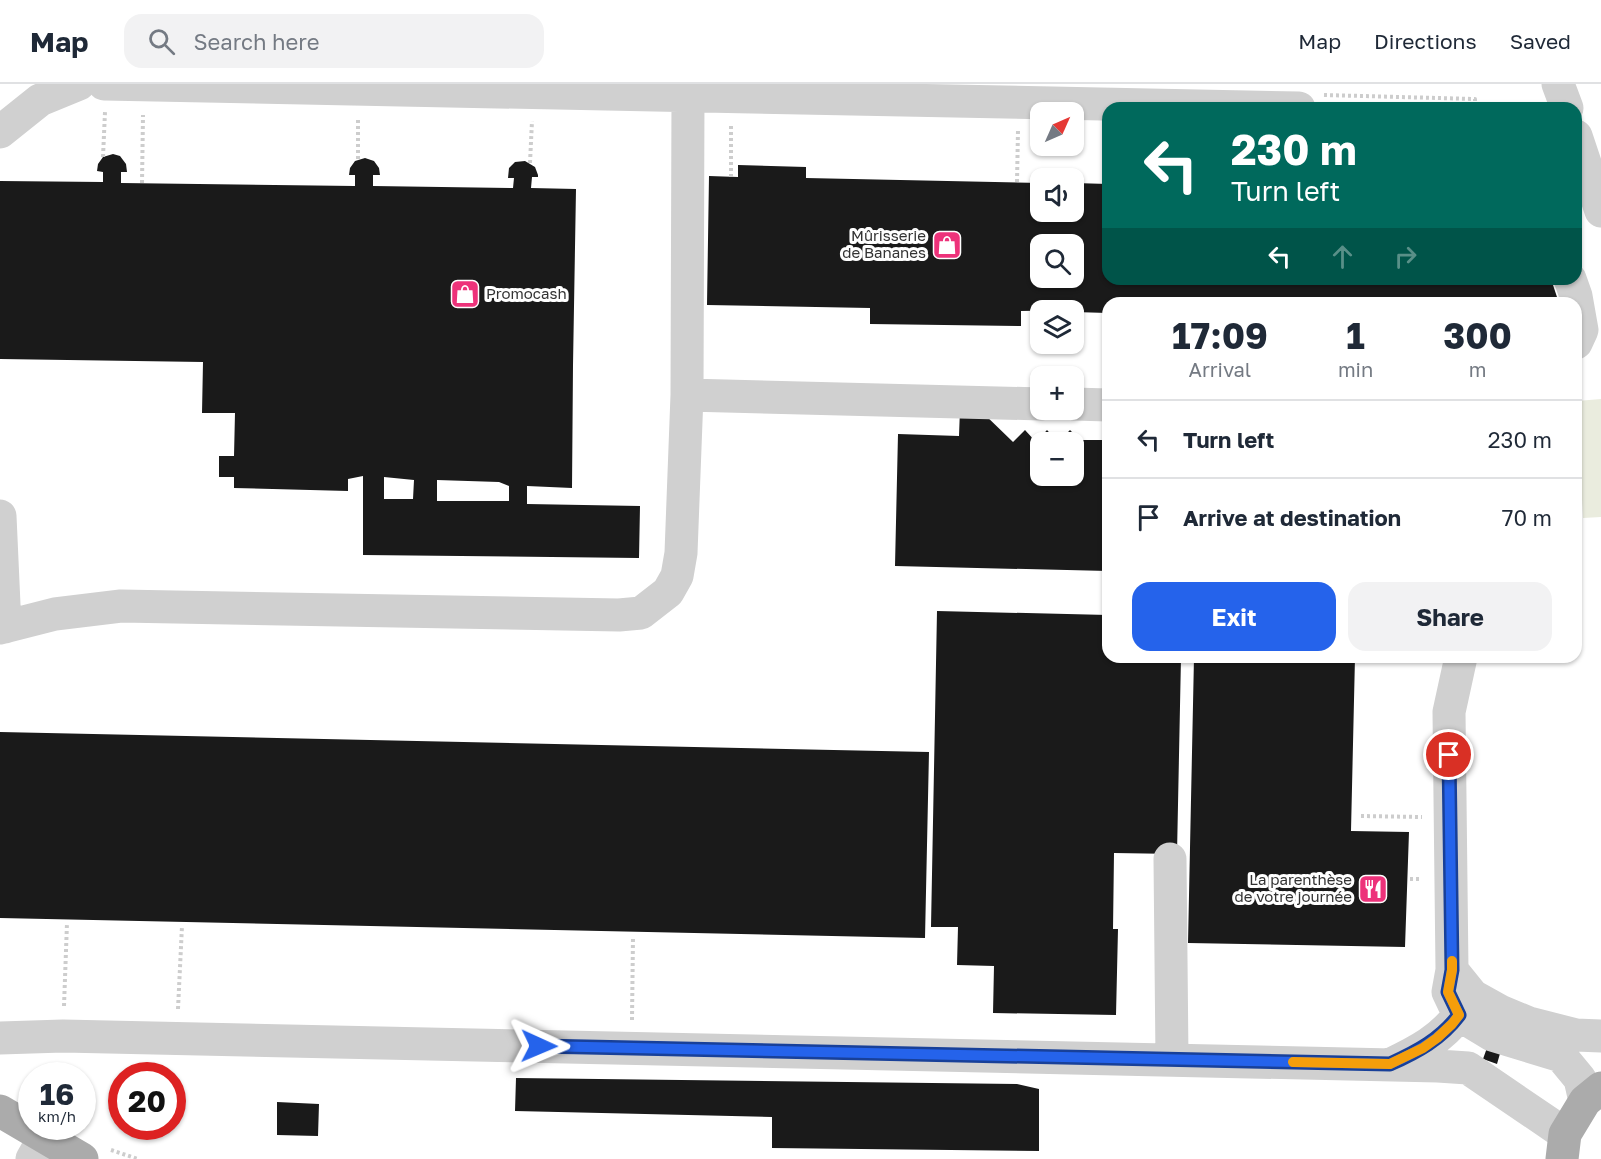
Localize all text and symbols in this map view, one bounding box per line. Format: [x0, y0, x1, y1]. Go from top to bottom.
search box [124, 14, 544, 68]
text: Map [30, 25, 88, 58]
icon: search [145, 25, 178, 58]
text: Search here [193, 28, 319, 55]
text: Map [1298, 28, 1341, 54]
text: Directions [1374, 28, 1477, 54]
text: Saved [1510, 28, 1571, 54]
north arrow [1030, 102, 1084, 156]
map controls [1030, 102, 1084, 486]
text: 230 m [1231, 124, 1357, 174]
icon: left [1132, 126, 1210, 204]
button: sound [1030, 168, 1084, 222]
text: Turn left [1231, 175, 1340, 207]
place label: Mûrisserie de Bananes [842, 226, 926, 261]
shop icon: Mûrisserie de Bananes [931, 229, 963, 261]
button: search [1030, 234, 1084, 288]
icon: left [1263, 240, 1296, 273]
icon: ahead [1326, 240, 1359, 273]
icon: right [1389, 240, 1422, 273]
shop icon: Promocash [449, 278, 481, 310]
place label: Promocash [486, 284, 567, 302]
button: layers [1030, 300, 1084, 354]
text: 17:09 [1172, 314, 1268, 357]
text: 1 [1346, 314, 1365, 357]
text: 300 [1443, 314, 1512, 357]
text: Arrival [1189, 357, 1251, 381]
text: min [1338, 357, 1373, 381]
text: m [1469, 357, 1486, 381]
button: + [1030, 366, 1084, 420]
icon: left [1132, 423, 1165, 456]
text: Turn left [1183, 426, 1274, 453]
text: 230 m [1488, 426, 1552, 453]
button: − [1030, 432, 1084, 486]
icon: arrive [1132, 501, 1165, 534]
text: Arrive at destination [1183, 504, 1401, 531]
text: 70 m [1502, 504, 1552, 531]
button: Exit [1132, 582, 1336, 651]
button: Share [1348, 582, 1552, 651]
pin [1423, 729, 1474, 780]
icon: arrive [1432, 738, 1465, 771]
place label: La parenthèse de votre journée [1235, 870, 1352, 905]
restaurant icon: La parenthèse de votre journée [1357, 873, 1389, 905]
position arrow [507, 1014, 571, 1078]
speed limit sign: 20 [108, 1062, 186, 1140]
text: 16 [40, 1076, 74, 1112]
text: km/h [38, 1107, 76, 1125]

